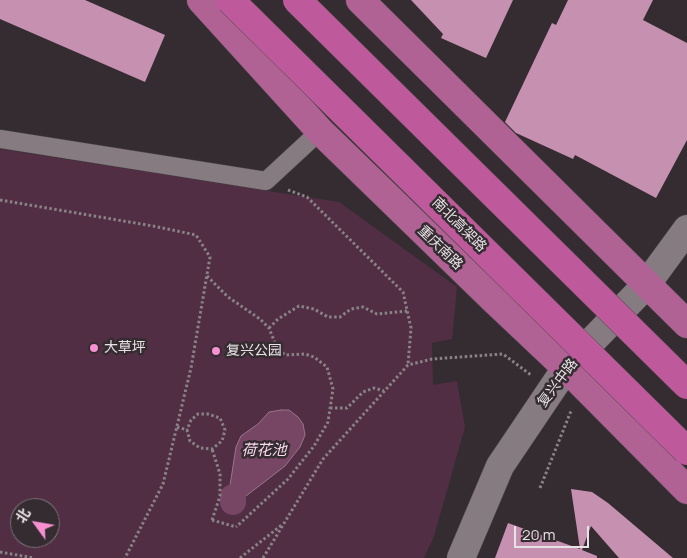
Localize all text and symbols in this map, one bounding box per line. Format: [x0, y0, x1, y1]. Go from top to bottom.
street label: 南北高架路 [428, 194, 490, 256]
street label: 重庆南路 [414, 223, 466, 273]
place label: 大草坪 [104, 340, 146, 356]
marker: 大草坪 [88, 342, 100, 354]
place label: 复兴公园 [226, 343, 282, 359]
marker: 复兴公园 [210, 345, 222, 357]
street label: 复兴中路 [534, 356, 582, 410]
water label: 荷花池 [242, 442, 286, 460]
north arrow [10, 498, 60, 548]
text: 北 [11, 504, 34, 526]
scale bar [517, 516, 592, 548]
text: 20 m [522, 524, 555, 545]

